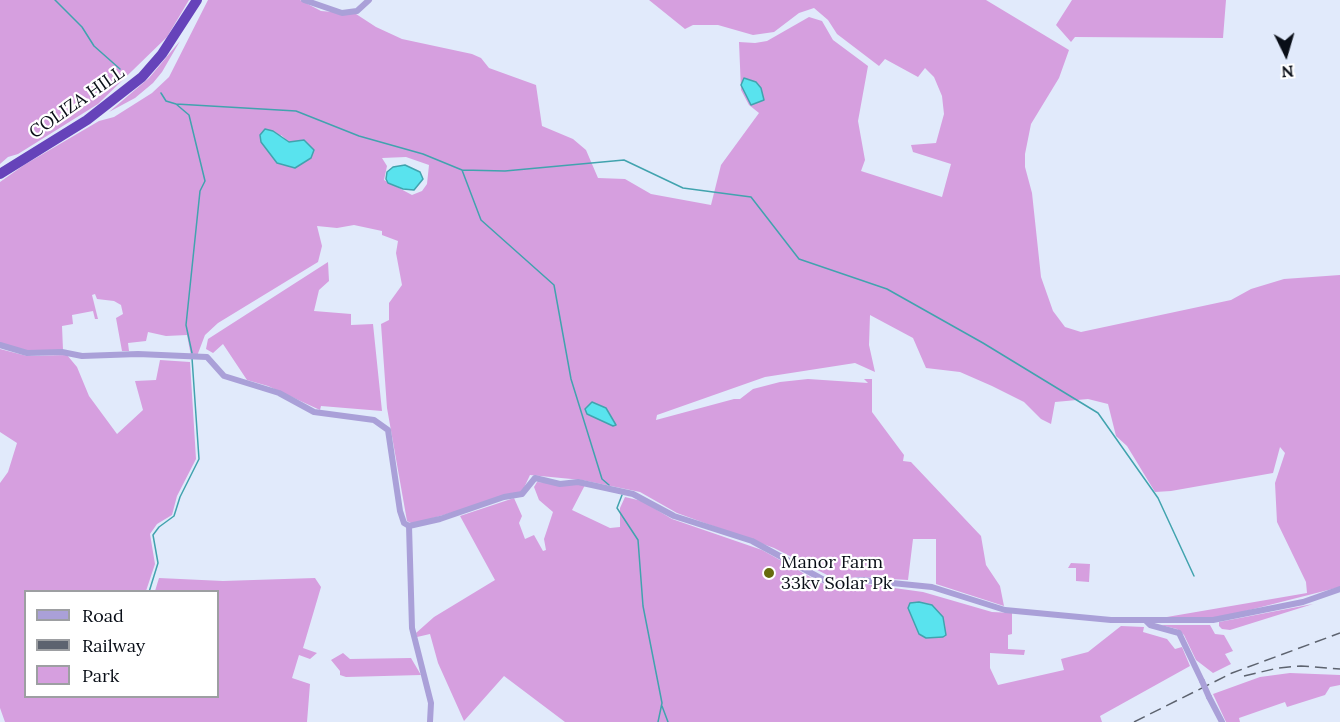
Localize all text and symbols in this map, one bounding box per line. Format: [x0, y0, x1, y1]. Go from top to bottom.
north arrow [1256, 24, 1316, 84]
text: N [1281, 61, 1295, 82]
street label: COLIZA HILL [25, 62, 129, 144]
place label: Manor Farm 33kv Solar Pk [781, 552, 892, 594]
marker: Manor Farm 33kv Solar Pk [762, 566, 776, 580]
legend [24, 590, 219, 698]
text: Road [82, 604, 124, 627]
text: Railway [82, 634, 145, 657]
text: Park [82, 664, 119, 687]

